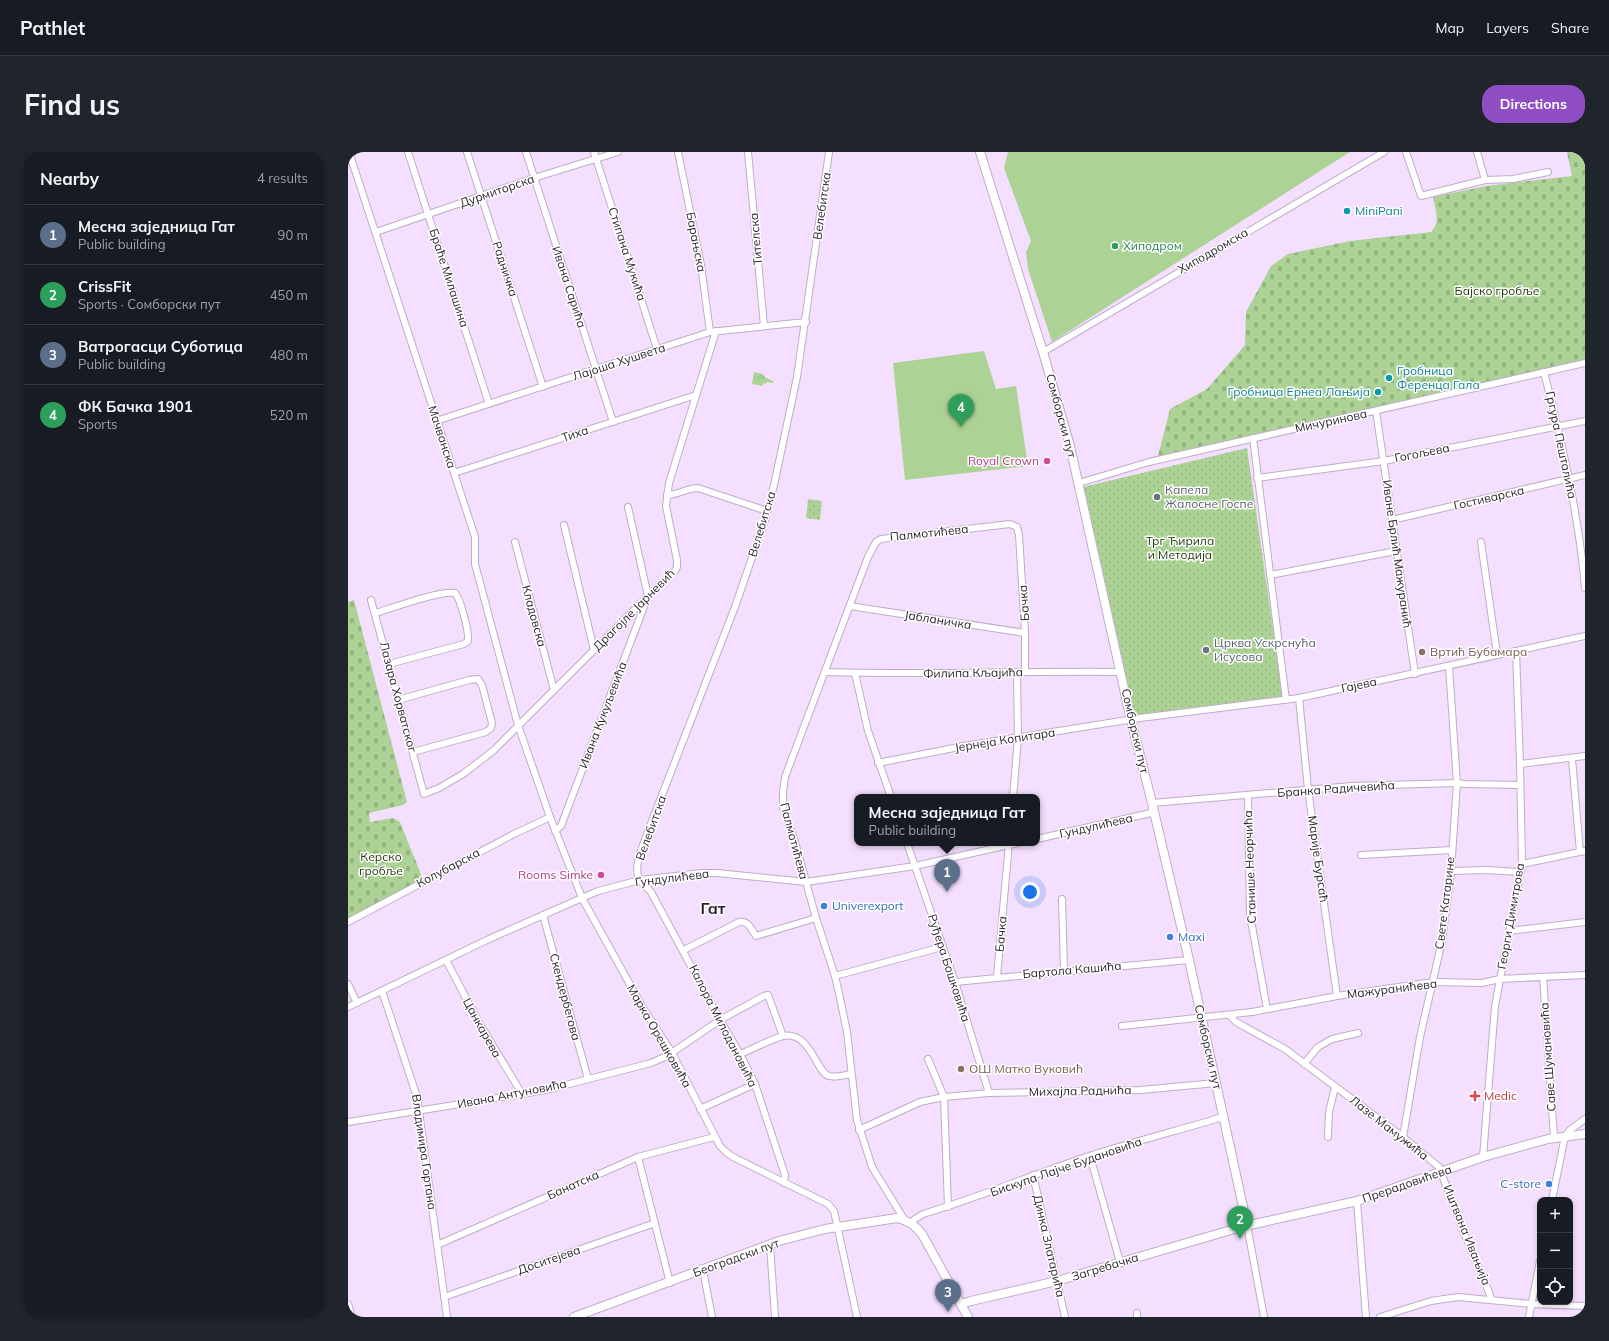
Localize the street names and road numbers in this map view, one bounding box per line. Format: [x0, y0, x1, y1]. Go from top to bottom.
street label: Дурмиторска [458, 171, 536, 210]
street label: Велебитска [809, 171, 834, 241]
street label: Стипана Мукића [605, 205, 650, 303]
street label: Барањска [683, 211, 710, 273]
street label: Тителска [746, 212, 765, 266]
street label: Хиподромска [1175, 224, 1251, 277]
street label: Браће Милашина [426, 227, 473, 329]
street label: Радничка [490, 239, 521, 298]
street label: Ивана Сарића [549, 244, 590, 330]
street label: Лајоша Хушвета [571, 339, 667, 384]
street label: Сомборски пут [1043, 372, 1080, 460]
street label: Гргура Пешталића [1543, 390, 1580, 500]
street label: Мачванска [425, 403, 460, 470]
street label: Мичуринова [1293, 406, 1368, 435]
street label: Тиха [560, 422, 590, 445]
street label: Гогољева [1393, 440, 1451, 465]
street label: Иване Брлић Мажуранић [1380, 479, 1415, 629]
street label: Гостиварска [1452, 482, 1526, 513]
street label: Велебитска [744, 489, 779, 559]
street label: Палмотићева [889, 521, 969, 544]
street label: Драгојле Јарневић [590, 566, 678, 654]
street label: Кладовска [519, 583, 550, 648]
street label: Бачка [1015, 585, 1032, 622]
street label: Јабланичка [904, 607, 973, 632]
street label: Лазара Хорватског [376, 640, 421, 754]
street label: Ивана Кукуљевића [575, 659, 630, 770]
street label: Филипа Кљајића [923, 664, 1023, 681]
street label: Гајева [1340, 673, 1378, 696]
street label: Сомборски пут [1118, 687, 1153, 775]
street label: Јернеја Копитара [954, 724, 1056, 755]
street label: Бранка Радичевића [1277, 777, 1395, 800]
street label: Велебитска [632, 793, 669, 862]
street label: Палмотићева [777, 801, 812, 881]
street label: Гундулићева [1058, 810, 1134, 841]
street label: Станише Неорчића [1240, 810, 1259, 924]
street label: Марије Бурсаћ [1305, 815, 1332, 903]
street label: Колубарска [413, 845, 482, 891]
street label: Свете Катарине [1431, 856, 1458, 950]
street label: Георги Димитрова [1494, 862, 1527, 970]
street label: Гундулићева [634, 866, 710, 889]
street label: Руђера Бошковића [925, 912, 974, 1024]
street label: Бачка [991, 915, 1010, 953]
street label: Скендербегова [547, 952, 584, 1042]
street label: Бартола Кашића [1022, 958, 1122, 981]
street label: Калора Милодановића [686, 962, 761, 1090]
street label: Мажуранићева [1346, 976, 1438, 1001]
street label: Марка Орешковића [624, 982, 695, 1090]
street label: Цанкарева [460, 995, 505, 1060]
street label: Саве Шумановића [1536, 1002, 1559, 1112]
street label: Сомборски пут [1191, 1003, 1226, 1091]
street label: Ивана Антуновића [456, 1076, 568, 1111]
street label: Михајла Раднића [1028, 1082, 1131, 1099]
street label: Лазе Мамужића [1347, 1092, 1432, 1163]
street label: Владимира Гортана [409, 1093, 440, 1211]
street label: Бискупа Лајче Будановића [988, 1133, 1144, 1200]
street label: Прерадовићева [1360, 1161, 1454, 1206]
street label: Банатска [545, 1166, 601, 1203]
street label: Иштвана Ивањија [1440, 1182, 1494, 1287]
street label: Динка Златарића [1030, 1193, 1069, 1299]
street label: Београдски пут [691, 1235, 782, 1280]
street label: Доситејева [515, 1242, 582, 1277]
street label: Загребачка [1070, 1249, 1140, 1284]

